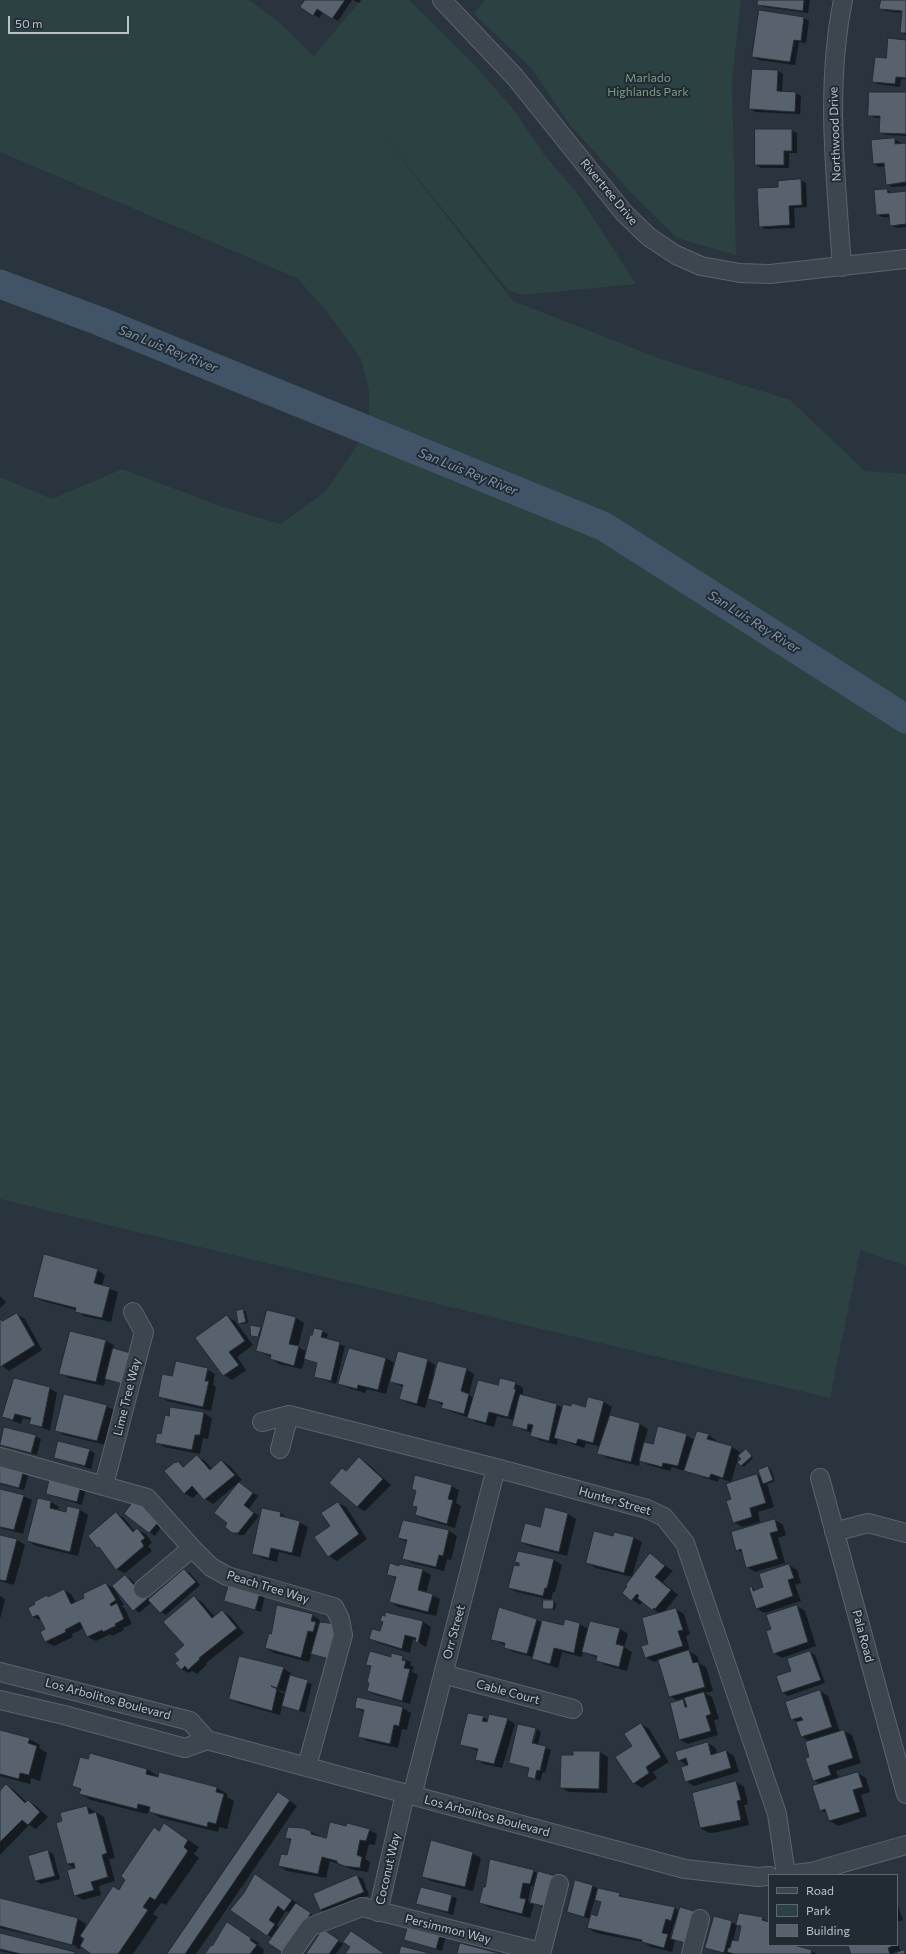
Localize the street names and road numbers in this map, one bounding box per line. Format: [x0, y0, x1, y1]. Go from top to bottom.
street label: Northwood Drive [826, 86, 844, 182]
street label: Rivertree Drive [577, 156, 641, 228]
street label: Lime Tree Way [110, 1357, 144, 1437]
street label: Hunter Street [577, 1484, 653, 1518]
street label: Peach Tree Way [225, 1568, 311, 1606]
street label: Orr Street [440, 1603, 468, 1661]
street label: Pala Road [849, 1608, 877, 1664]
street label: Los Arbolitos Boulevard [44, 1675, 172, 1723]
street label: Cable Court [475, 1677, 541, 1707]
street label: Los Arbolitos Boulevard [423, 1792, 551, 1840]
street label: Coconut Way [373, 1832, 403, 1906]
street label: Persimmon Way [404, 1911, 492, 1947]

